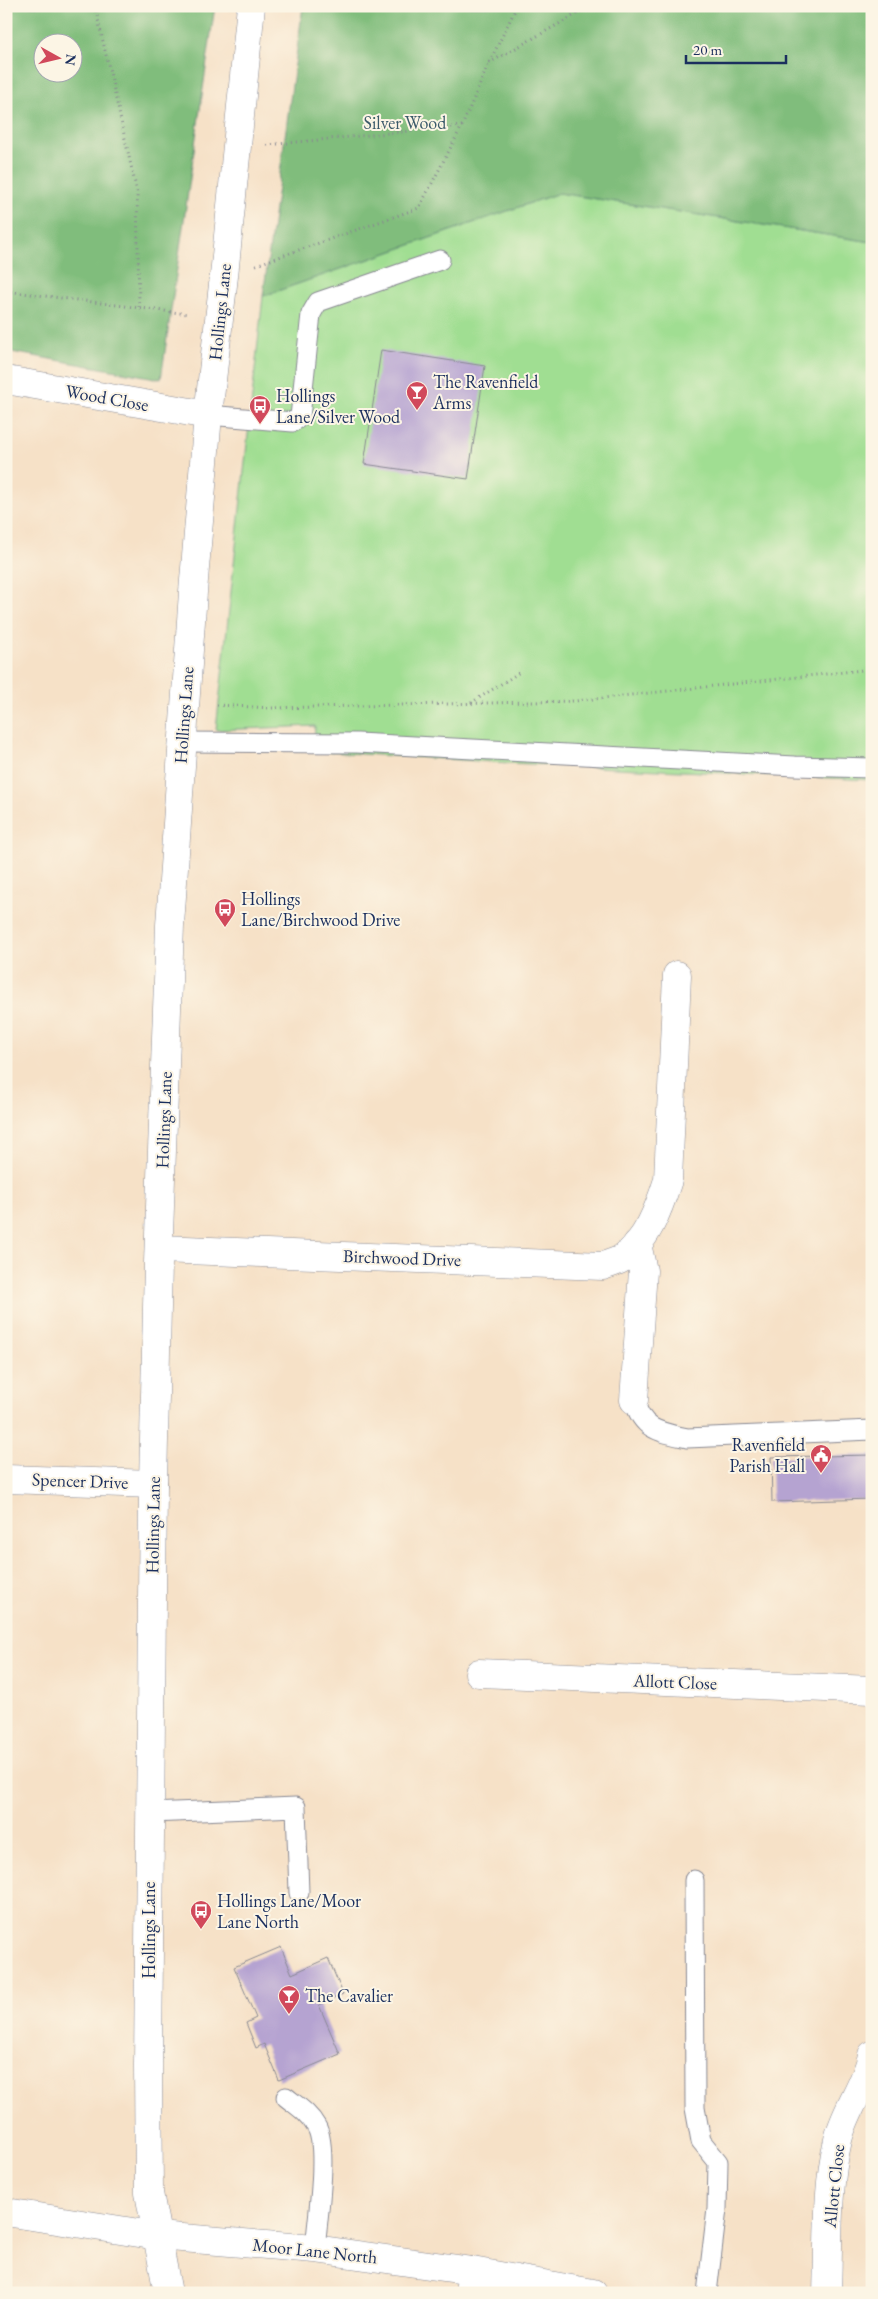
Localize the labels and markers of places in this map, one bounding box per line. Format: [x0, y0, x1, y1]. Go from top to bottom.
place label: The Ravenfield Arms [432, 370, 539, 414]
bar icon: The Ravenfield Arms [405, 380, 429, 411]
place label: Hollings Lane/Silver Wood [276, 384, 401, 428]
bus stop icon: Hollings Lane/Silver Wood [248, 394, 272, 425]
place label: Hollings Lane/Birchwood Drive [241, 887, 400, 931]
bus stop icon: Hollings Lane/Birchwood Drive [213, 897, 237, 928]
place label: Ravenfield Parish Hall [729, 1433, 806, 1477]
public building icon: Ravenfield Parish Hall [809, 1443, 833, 1474]
place label: Hollings Lane/Moor Lane North [217, 1889, 361, 1933]
bus stop icon: Hollings Lane/Moor Lane North [189, 1899, 213, 1930]
bar icon: The Cavalier [277, 1984, 301, 2015]
place label: The Cavalier [305, 1984, 393, 2007]

